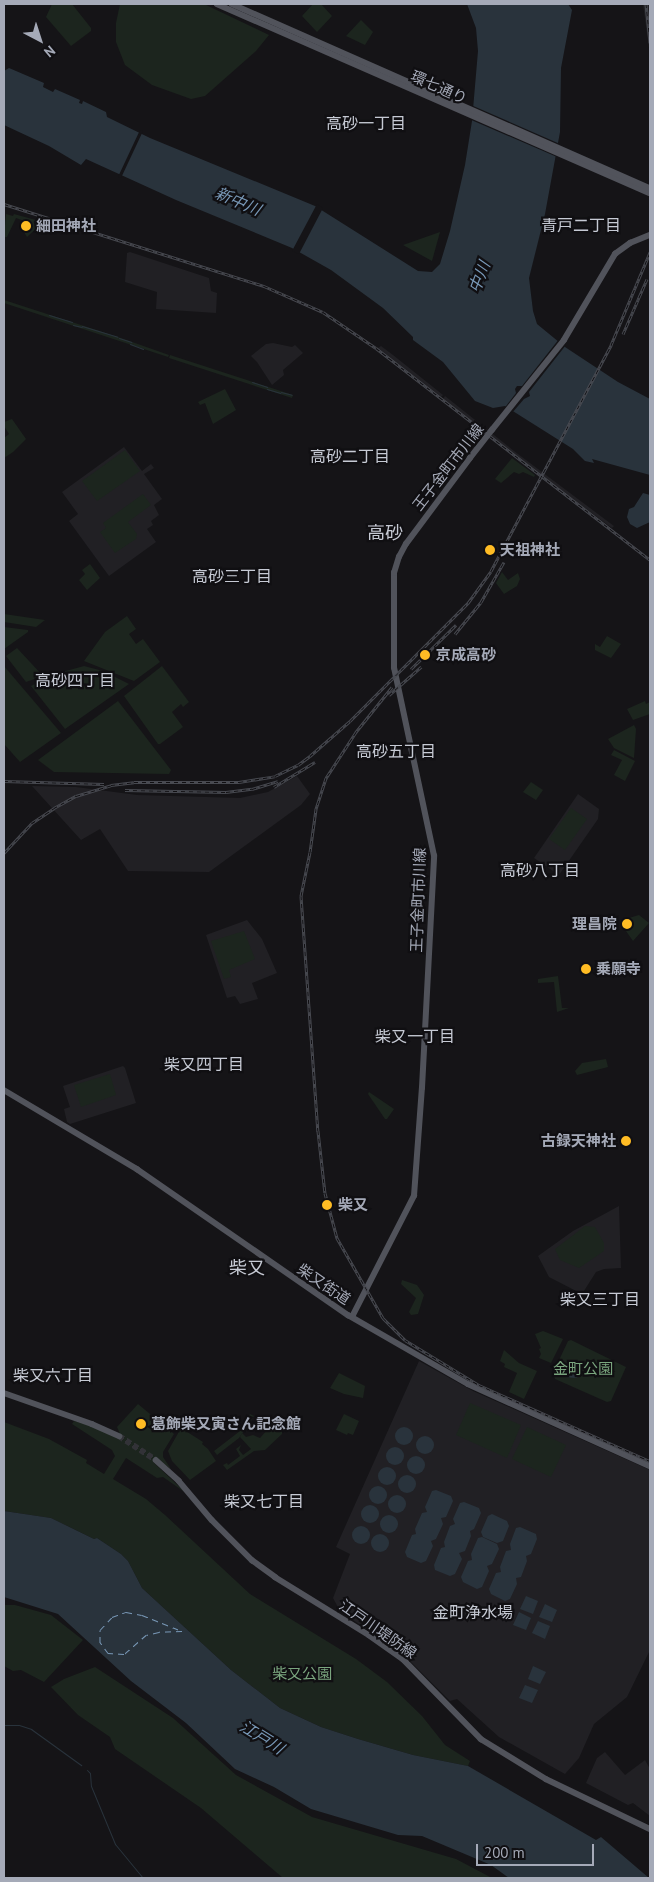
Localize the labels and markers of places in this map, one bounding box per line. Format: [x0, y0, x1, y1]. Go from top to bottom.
place label: 細田神社 [36, 217, 96, 235]
marker: 細田神社 [20, 220, 32, 232]
place label: 天祖神社 [500, 541, 560, 559]
marker: 天祖神社 [484, 544, 496, 556]
place label: 京成高砂 [436, 646, 496, 664]
marker: 京成高砂 [418, 648, 432, 662]
place label: 理昌院 [572, 915, 617, 933]
marker: 理昌院 [621, 918, 633, 930]
place label: 乗願寺 [596, 960, 641, 978]
marker: 乗願寺 [580, 963, 592, 975]
place label: 古録天神社 [541, 1132, 616, 1150]
marker: 古録天神社 [620, 1135, 632, 1147]
place label: 柴又 [338, 1196, 368, 1214]
marker: 柴又 [320, 1198, 334, 1212]
place label: 葛飾柴又寅さん記念館 [151, 1415, 301, 1433]
marker: 葛飾柴又寅さん記念館 [135, 1418, 147, 1430]

